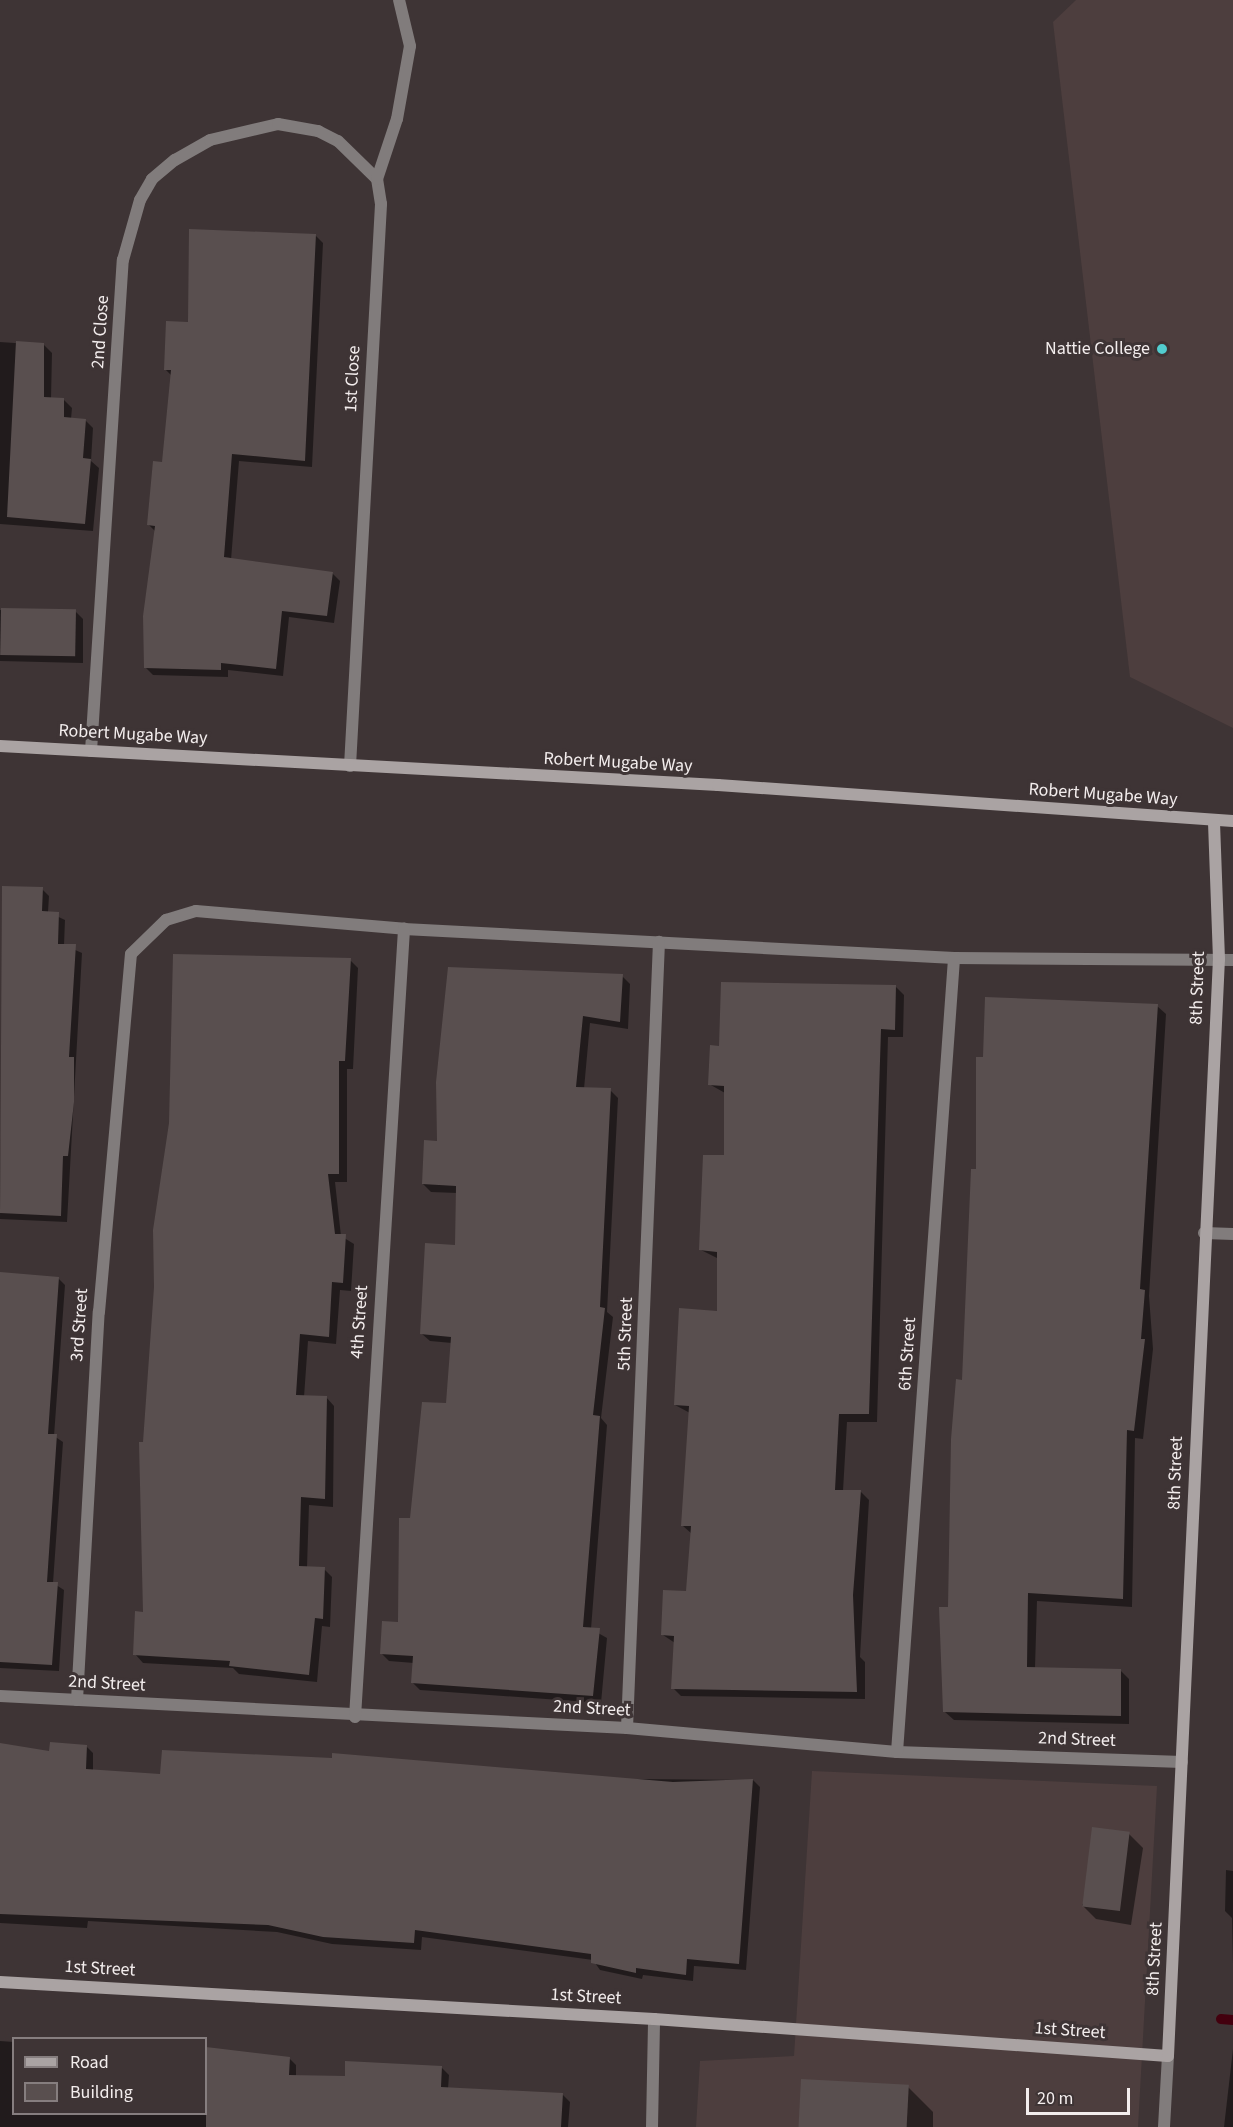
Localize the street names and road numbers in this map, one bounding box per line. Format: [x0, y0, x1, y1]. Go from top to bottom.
street label: 2nd Close [88, 295, 114, 369]
street label: 1st Close [340, 345, 366, 413]
street label: Robert Mugabe Way [58, 720, 208, 750]
street label: Robert Mugabe Way [543, 748, 693, 778]
street label: Robert Mugabe Way [1028, 779, 1178, 811]
street label: 8th Street [1186, 951, 1210, 1025]
street label: 4th Street [347, 1285, 373, 1359]
street label: 3rd Street [67, 1287, 93, 1363]
street label: 5th Street [614, 1297, 638, 1371]
street label: 6th Street [895, 1317, 921, 1391]
street label: 8th Street [1164, 1436, 1188, 1510]
street label: 2nd Street [68, 1671, 146, 1697]
street label: 2nd Street [553, 1696, 631, 1722]
street label: 2nd Street [1038, 1728, 1116, 1752]
street label: 8th Street [1142, 1922, 1168, 1996]
street label: 1st Street [64, 1956, 136, 1982]
street label: 1st Street [550, 1984, 622, 2010]
street label: 1st Street [1034, 2018, 1106, 2044]

